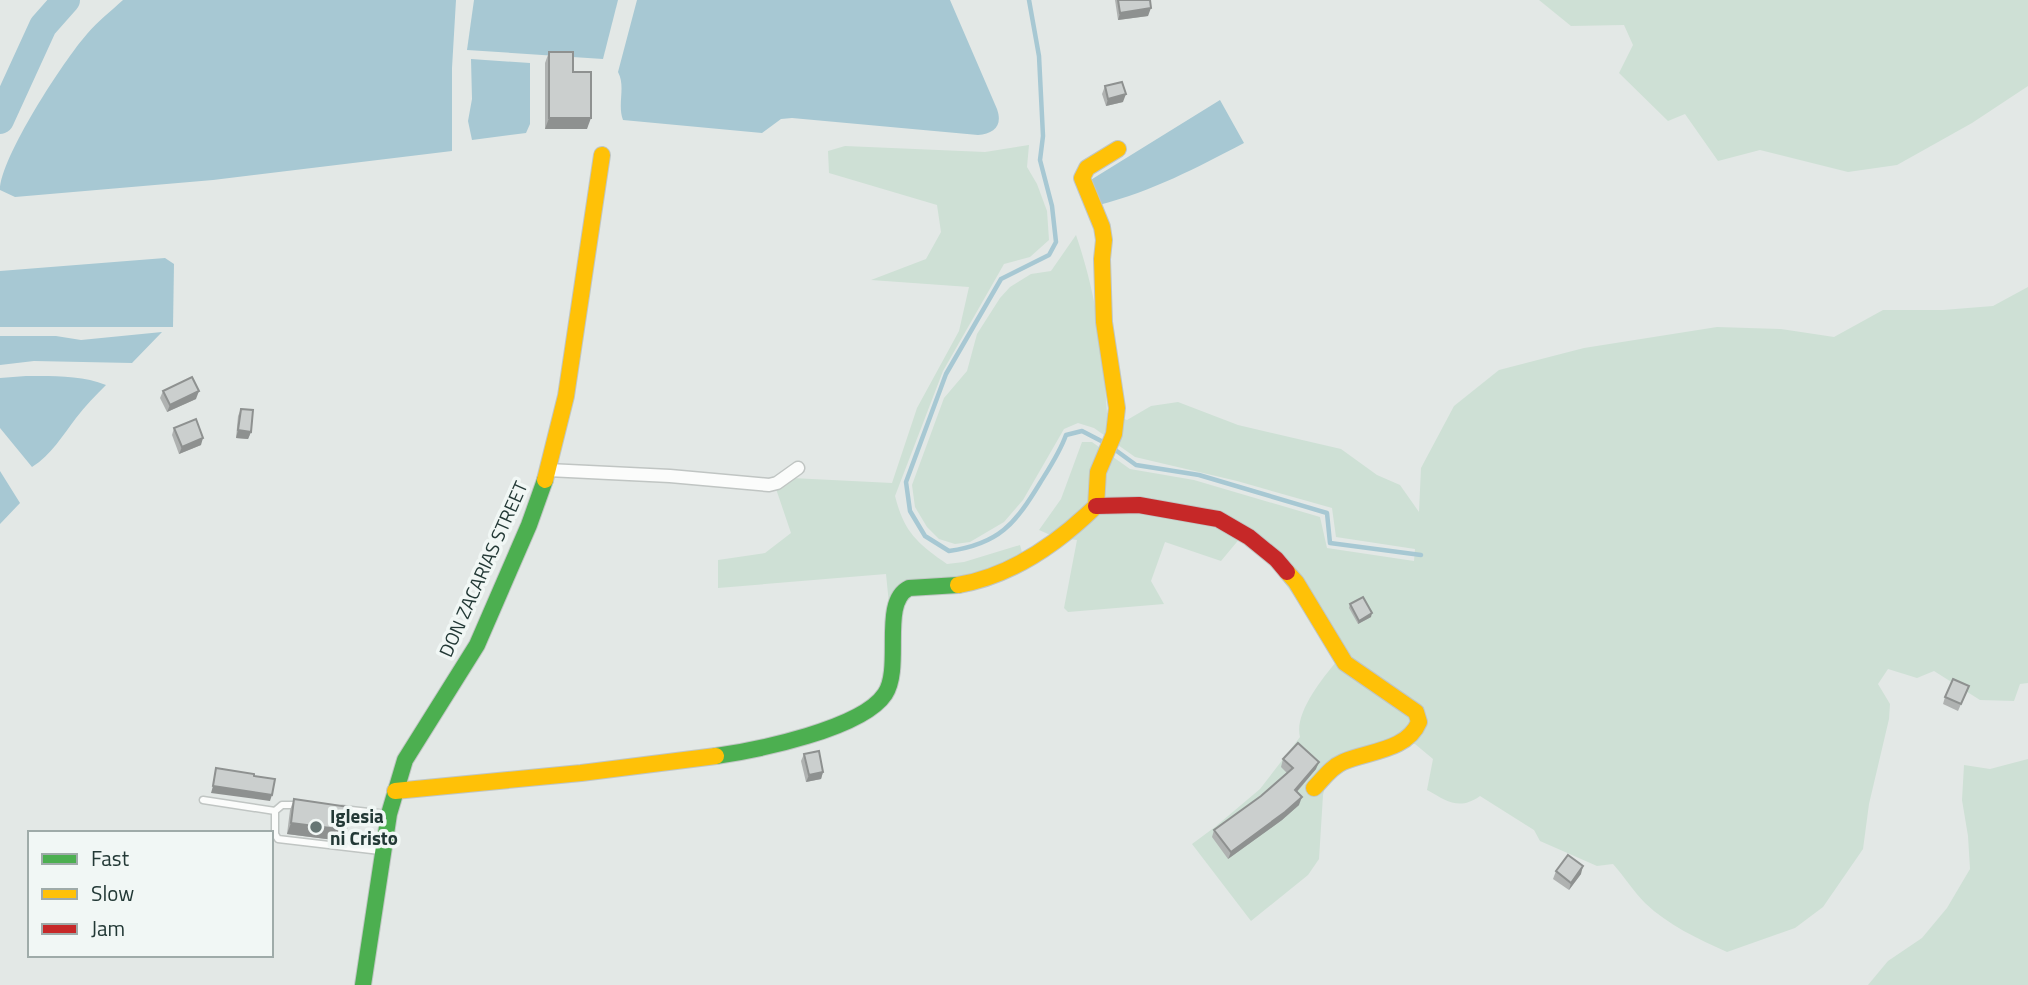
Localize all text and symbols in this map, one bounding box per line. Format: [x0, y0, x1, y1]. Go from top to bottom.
street label: DON ZACARIAS STREET [431, 476, 534, 661]
place label: Iglesia ni Cristo [330, 801, 398, 852]
marker: Iglesia ni Cristo [308, 819, 324, 835]
legend [28, 831, 273, 957]
text: Fast [91, 842, 130, 874]
text: Slow [91, 877, 134, 909]
text: Jam [91, 912, 125, 944]

